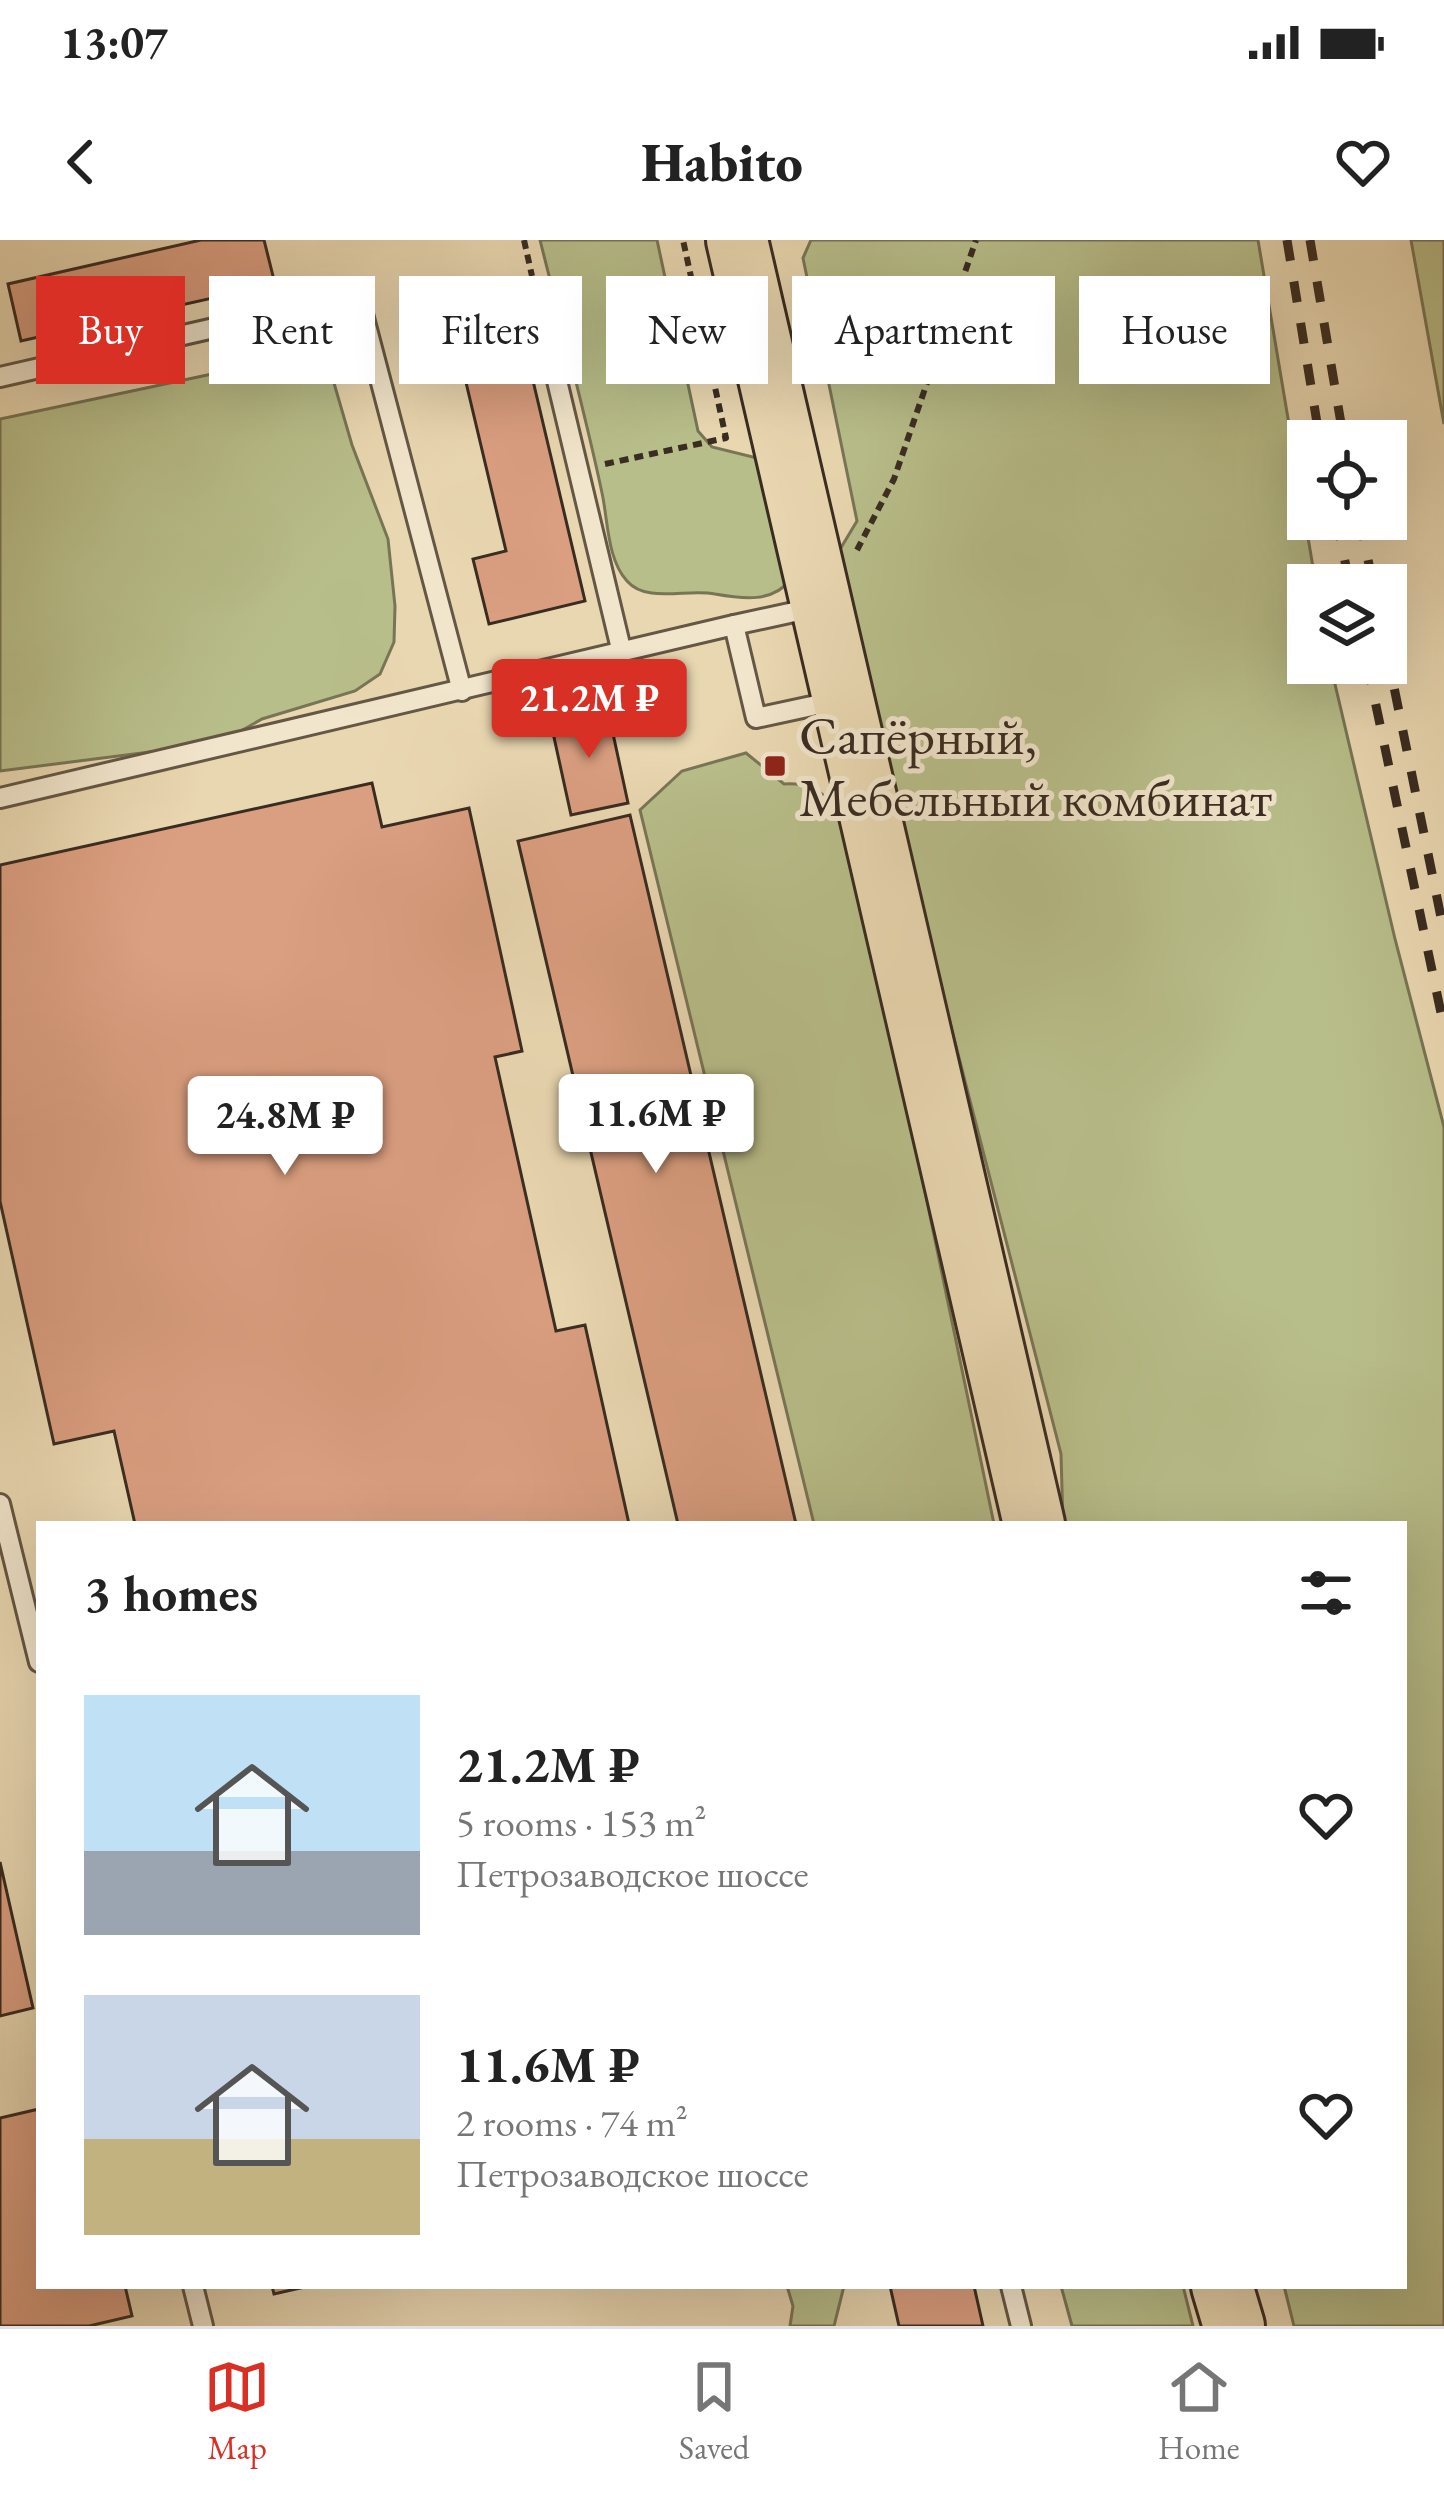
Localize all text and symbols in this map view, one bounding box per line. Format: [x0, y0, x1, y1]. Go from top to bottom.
text: 13:07 [60, 13, 168, 71]
text: Habito [641, 127, 803, 197]
icon: back [48, 129, 114, 195]
icon: heart [1330, 129, 1396, 195]
chip: Buy [36, 276, 185, 384]
chip: Rent [209, 276, 375, 384]
chip: Filters [399, 276, 582, 384]
chip: New [606, 276, 768, 384]
chip: Apartment [792, 276, 1055, 384]
chip: House [1079, 276, 1270, 384]
map controls [1287, 420, 1407, 684]
button: locate [1287, 420, 1407, 540]
button: layers [1287, 564, 1407, 684]
pin: 21.2M ₽ [478, 659, 700, 761]
text: 21.2M ₽ [519, 672, 659, 723]
place label: Сапёрный, Мебельный комбинат [799, 700, 1272, 832]
marker: Сапёрный, Мебельный комбинат [762, 753, 788, 779]
pin: 11.6M ₽ [545, 1074, 767, 1176]
pin: 24.8M ₽ [174, 1076, 396, 1178]
text: 11.6M ₽ [586, 1087, 726, 1138]
text: 24.8M ₽ [215, 1089, 355, 1140]
text: 3 homes [84, 1560, 258, 1626]
icon: filters [1293, 1560, 1359, 1626]
text: 21.2M ₽ [456, 1731, 640, 1797]
icon: home [180, 1743, 324, 1887]
icon: heart [1293, 1782, 1359, 1848]
text: 5 rooms · 153 m² [456, 1797, 707, 1848]
text: Петрозаводское шоссе [456, 1848, 809, 1899]
text: 11.6M ₽ [456, 2031, 640, 2097]
icon: home [180, 2043, 324, 2187]
icon: heart [1293, 2082, 1359, 2148]
text: 2 rooms · 74 m² [456, 2097, 688, 2148]
text: Петрозаводское шоссе [456, 2148, 809, 2199]
tab: Map [204, 2354, 270, 2469]
tab: Saved [679, 2354, 750, 2469]
tab: Home [1158, 2354, 1240, 2469]

